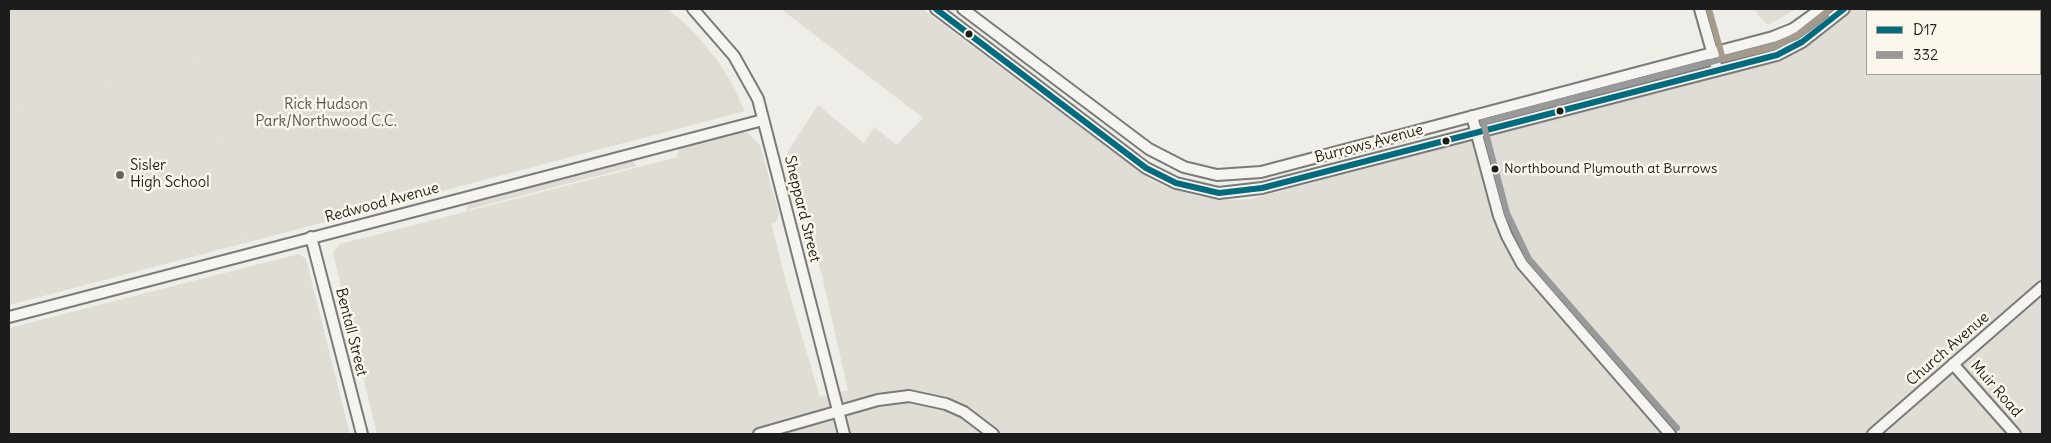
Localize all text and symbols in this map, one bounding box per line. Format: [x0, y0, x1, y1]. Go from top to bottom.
legend [1866, 10, 2041, 75]
text: D17 [1913, 20, 1937, 39]
unlabelled marker [964, 29, 974, 39]
text: 332 [1913, 45, 1938, 64]
park label: Rick Hudson Park/Northwood C.C. [255, 96, 397, 131]
unlabelled marker [1555, 106, 1565, 116]
street label: Burrows Avenue [1313, 121, 1425, 167]
unlabelled marker [1441, 136, 1451, 146]
street label: Sheppard Street [780, 154, 824, 264]
place label: Sisler High School [130, 157, 210, 192]
place label: Northbound Plymouth at Burrows [1504, 161, 1717, 177]
marker: Northbound Plymouth at Burrows [1490, 164, 1500, 174]
marker: Sisler High School [114, 169, 126, 181]
street label: Redwood Avenue [323, 179, 441, 227]
street label: Bentall Street [331, 286, 371, 378]
street label: Church Avenue [1903, 308, 1993, 390]
street label: Muir Road [1967, 357, 2025, 421]

